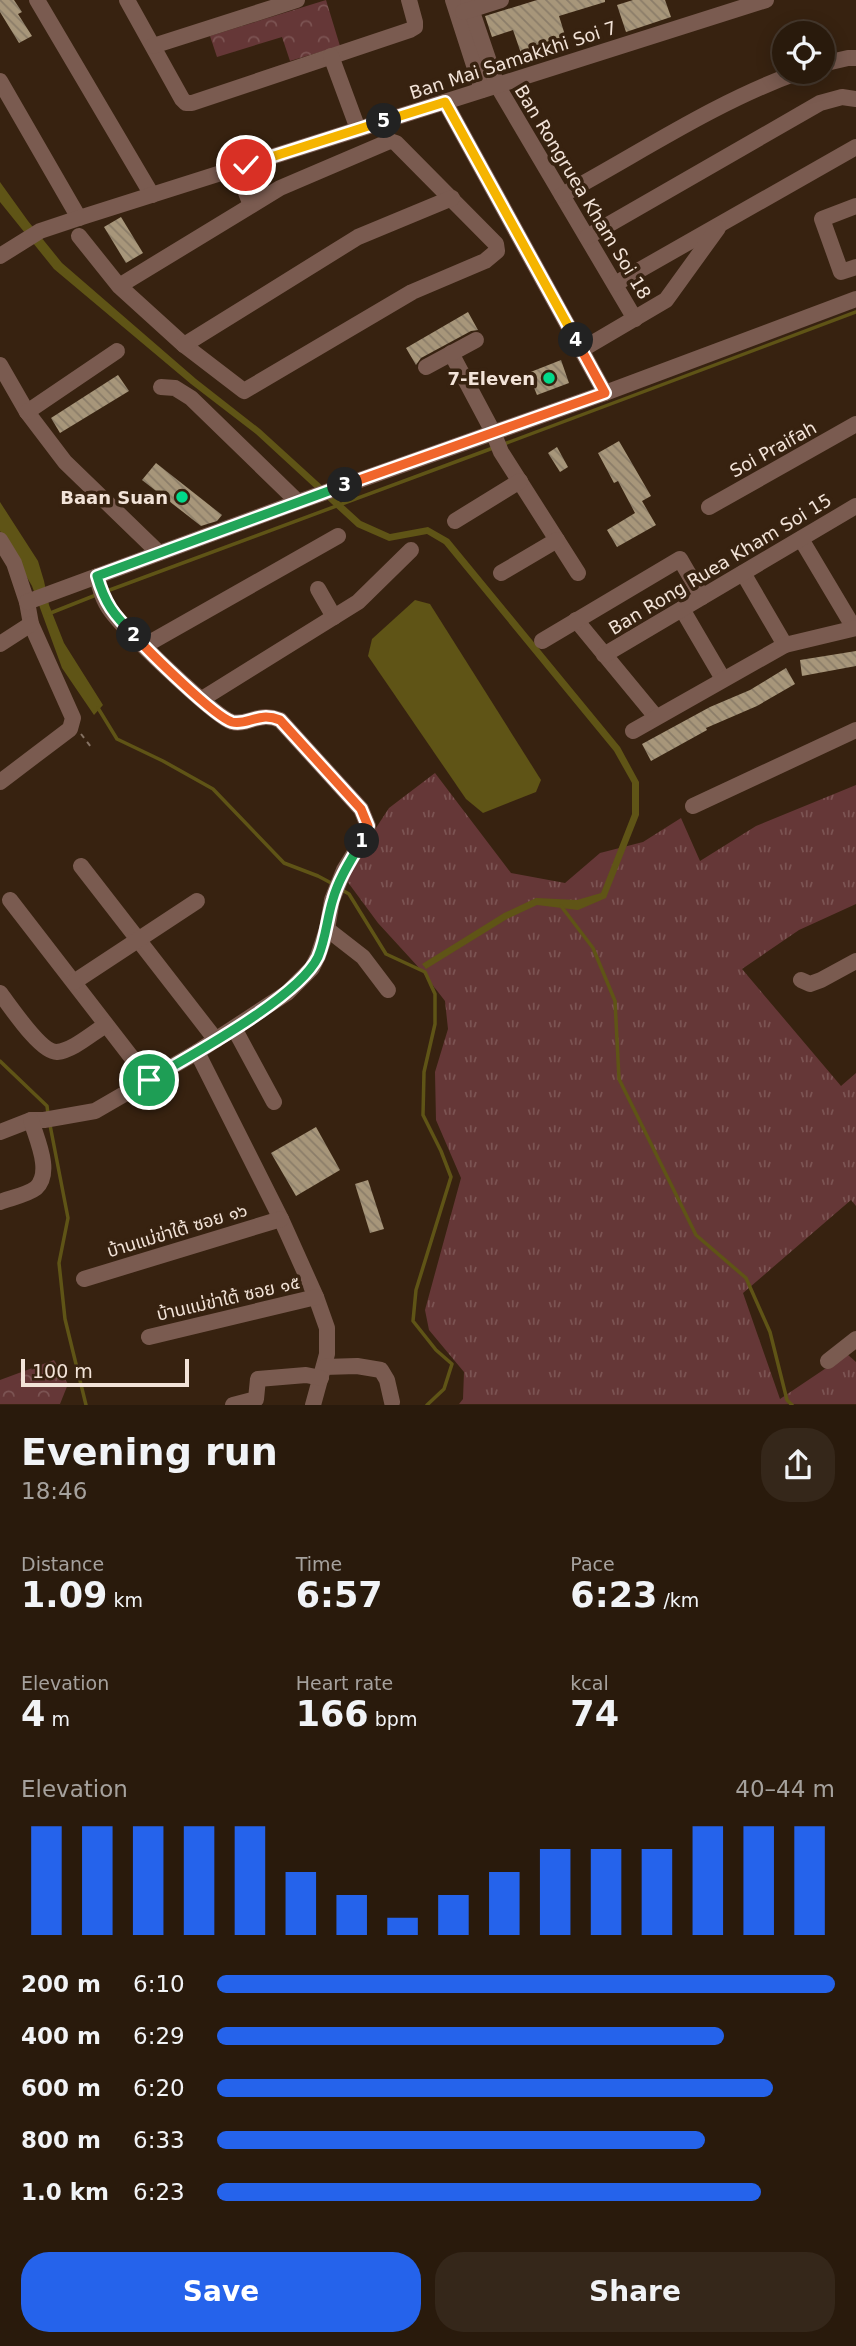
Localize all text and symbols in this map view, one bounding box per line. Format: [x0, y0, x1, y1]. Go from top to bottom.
street label: Ban Mai Samakkhi Soi 7 [407, 17, 619, 103]
map controls [772, 21, 835, 84]
button: locate [772, 21, 835, 84]
street label: Ban Rongruea Kham Soi 18 [511, 81, 655, 303]
pin: 5 [366, 104, 402, 138]
text: 5 [377, 109, 390, 131]
pin [216, 135, 276, 195]
icon: check [227, 146, 265, 184]
pin: 4 [558, 322, 594, 358]
text: 4 [569, 328, 582, 350]
place label: 7-Eleven [448, 368, 535, 389]
marker: 7-Eleven [541, 370, 557, 386]
street label: Soi Praifah [726, 417, 820, 481]
pin: 3 [328, 468, 362, 503]
text: 3 [338, 473, 351, 495]
place label: Baan Suan [60, 487, 168, 508]
marker: Baan Suan [174, 489, 190, 505]
street label: Ban Rong Ruea Kham Soi 15 [605, 489, 835, 639]
pin: 2 [116, 618, 152, 652]
text: 2 [127, 623, 140, 645]
pin: 1 [344, 824, 380, 858]
text: 1 [355, 829, 368, 851]
pin [119, 1050, 179, 1110]
icon: arrive [130, 1061, 168, 1099]
street label: บ้านแม่ข่าใต้ ซอย ๑๖ [104, 1199, 250, 1261]
street label: บ้านแม่ข่าใต้ ซอย ๑๕ [154, 1271, 302, 1325]
scale bar [21, 1356, 189, 1387]
text: 100 m [32, 1360, 93, 1382]
button: share [761, 1428, 835, 1502]
text: Evening run [21, 1430, 278, 1474]
text: 18:46 [21, 1478, 87, 1504]
text: Distance [21, 1553, 104, 1575]
text: Time [296, 1553, 342, 1575]
text: Pace [570, 1553, 615, 1575]
text: 1.09 [21, 1575, 107, 1615]
text: 6:57 [296, 1575, 383, 1615]
text: 6:23 [570, 1575, 657, 1615]
text: km [107, 1589, 143, 1611]
text: /km [657, 1589, 699, 1611]
text: Elevation [21, 1672, 109, 1694]
text: Heart rate [296, 1672, 393, 1694]
text: kcal [570, 1672, 609, 1694]
text: 4 [21, 1694, 45, 1734]
text: 166 [296, 1694, 369, 1734]
text: 74 [570, 1694, 619, 1734]
text: m [45, 1708, 70, 1730]
text: bpm [369, 1708, 417, 1730]
text: Elevation [21, 1776, 128, 1802]
text: 40–44 m [735, 1776, 835, 1802]
text: 200 m [21, 1971, 101, 1997]
text: 6:10 [133, 1971, 185, 1997]
text: 400 m [21, 2023, 101, 2049]
text: 6:29 [133, 2023, 185, 2049]
text: 600 m [21, 2075, 101, 2101]
text: 6:20 [133, 2075, 185, 2101]
text: 800 m [21, 2127, 101, 2153]
text: 6:33 [133, 2127, 185, 2153]
text: 1.0 km [21, 2179, 109, 2205]
text: 6:23 [133, 2179, 185, 2205]
button: Save [21, 2252, 421, 2332]
button: Share [435, 2252, 835, 2332]

